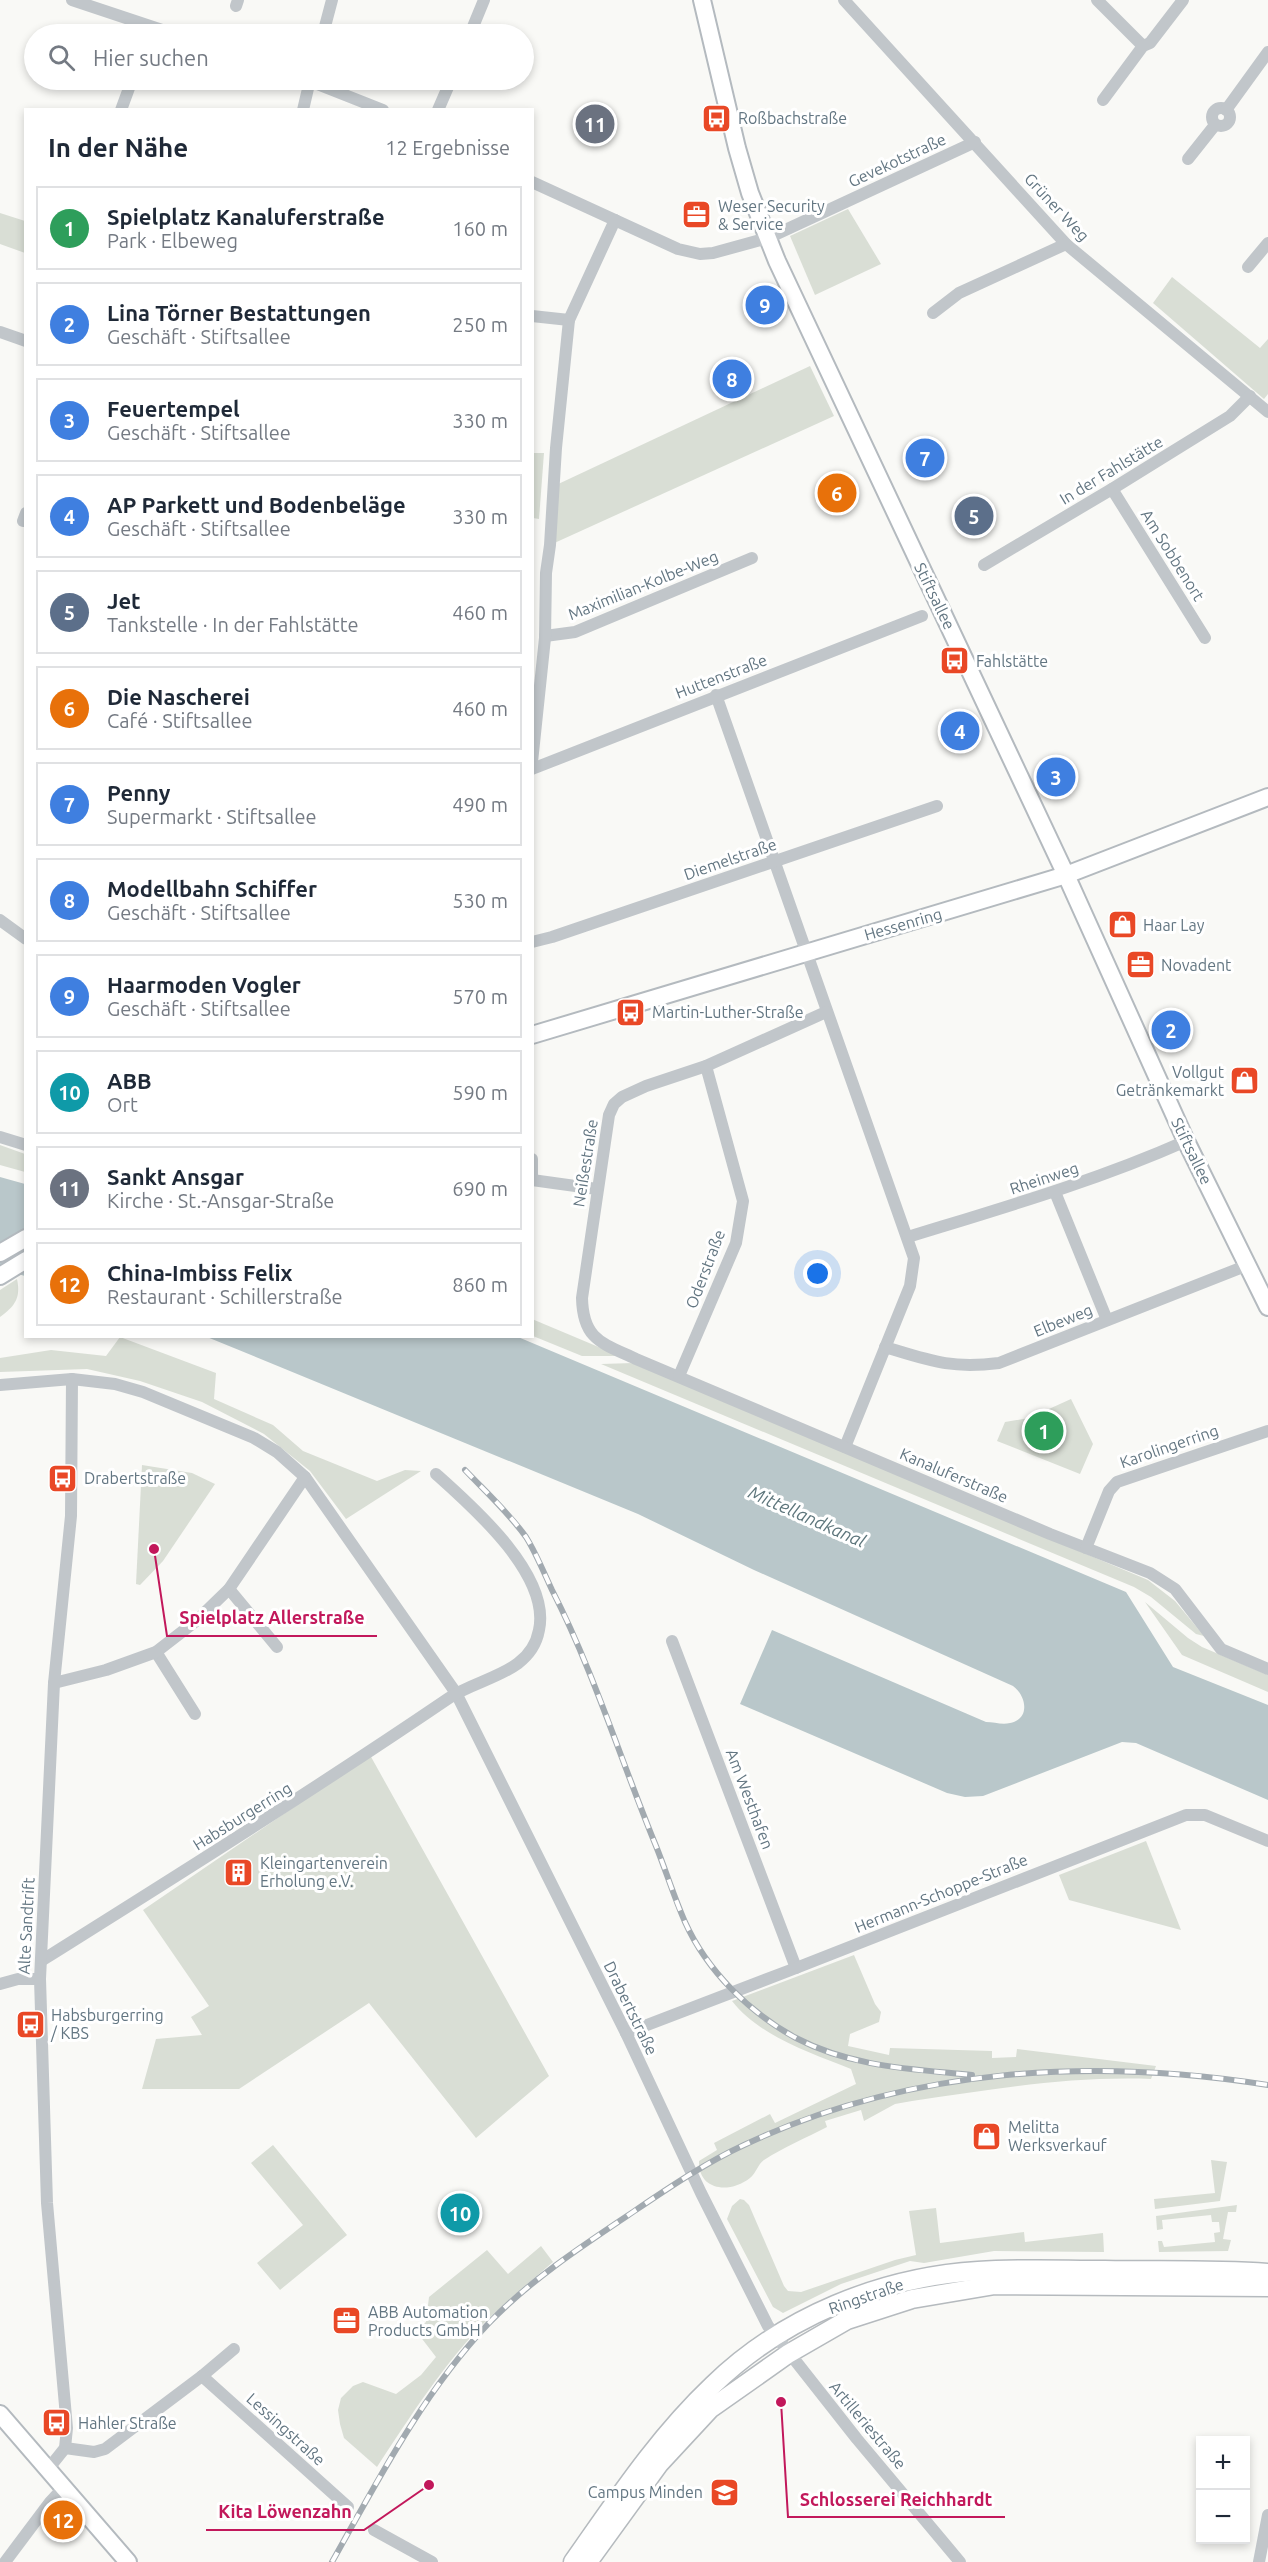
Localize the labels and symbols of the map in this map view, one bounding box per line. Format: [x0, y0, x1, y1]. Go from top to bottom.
pin: 11 [576, 102, 614, 146]
bus stop icon: Roßbachstraße [701, 102, 733, 134]
place label: Roßbachstraße [738, 109, 847, 127]
street label: Gevekotstraße [845, 130, 949, 190]
street label: Grüner Weg [1021, 169, 1093, 245]
place label: Weser Security & Service [718, 197, 825, 233]
office icon: Weser Security & Service [681, 199, 713, 231]
pin: 9 [746, 282, 784, 328]
pin: 8 [712, 356, 752, 401]
street label: In der Fahlstätte [1056, 432, 1166, 508]
pin: 7 [906, 436, 944, 480]
pin: 6 [818, 470, 856, 516]
pin: 5 [954, 494, 994, 538]
street label: Am Sobbenort [1138, 506, 1209, 604]
street label: Maximilian-Kolbe-Weg [565, 547, 721, 623]
street label: Stiftsallee [911, 560, 959, 632]
bus stop icon: Fahlstätte [939, 645, 971, 677]
street label: Huttenstraße [673, 650, 769, 702]
place label: Fahlstätte [976, 652, 1048, 670]
pin: 4 [940, 708, 980, 754]
pin: 3 [1036, 754, 1076, 800]
street label: Diemelstraße [681, 835, 779, 883]
street label: Hessenring [862, 904, 944, 944]
shop icon: Haar Lay [1106, 909, 1138, 941]
place label: Haar Lay [1143, 916, 1205, 934]
office icon: Novadent [1124, 949, 1156, 981]
place label: Novadent [1161, 956, 1232, 974]
bus stop icon: Martin-Luther-Straße [615, 996, 647, 1028]
place label: Martin-Luther-Straße [652, 1003, 803, 1021]
pin: 2 [1152, 1008, 1190, 1052]
place label: Vollgut Getränkemarkt [1116, 1063, 1225, 1099]
shop icon: Vollgut Getränkemarkt [1229, 1065, 1261, 1097]
street label: Stiftsallee [1168, 1115, 1216, 1187]
street label: Neißestraße [569, 1118, 601, 1208]
street label: Rheinweg [1007, 1158, 1081, 1198]
street label: Oderstraße [682, 1227, 728, 1311]
your location [803, 1259, 832, 1288]
street label: Elbeweg [1031, 1300, 1095, 1340]
pin: 1 [1024, 1408, 1064, 1454]
street label: Karolingerring [1117, 1421, 1221, 1471]
street label: Kanaluferstraße [897, 1444, 1011, 1506]
bus stop icon: Drabertstraße [47, 1462, 79, 1494]
place label: Drabertstraße [84, 1469, 186, 1487]
water label: Mittellandkanal [746, 1481, 869, 1551]
callout: Spielplatz Allerstraße [167, 1600, 377, 1636]
text: Spielplatz Allerstraße [179, 1607, 365, 1627]
street label: Am Westhafen [723, 1746, 777, 1852]
street label: Habsburgerring [189, 1779, 295, 1853]
street label: Hermann-Schoppe-Straße [852, 1850, 1030, 1936]
place label: Kleingartenverein Erholung e.V. [260, 1854, 388, 1890]
building icon: Kleingartenverein Erholung e.V. [223, 1856, 255, 1888]
street label: Alte Sandtrift [14, 1876, 38, 1975]
street label: Drabertstraße [601, 1958, 661, 2058]
place label: Habsburgerring / KBS [50, 2006, 164, 2042]
bus stop icon: Habsburgerring / KBS [14, 2008, 46, 2040]
place label: Melitta Werksverkauf [1008, 2118, 1108, 2154]
shop icon: Melitta Werksverkauf [971, 2120, 1003, 2152]
pin: 10 [440, 2190, 480, 2236]
street label: Ringstraße [826, 2275, 906, 2317]
place label: ABB Automation Products GmbH [368, 2303, 488, 2339]
office icon: ABB Automation Products GmbH [331, 2305, 363, 2337]
street label: Artilleriestraße [826, 2378, 910, 2472]
street label: Lessingstraße [243, 2389, 329, 2469]
bus stop icon: Hahler Straße [41, 2407, 73, 2439]
place label: Hahler Straße [78, 2414, 177, 2432]
school or university icon: Campus Minden [708, 2476, 740, 2508]
callout: Schlosserei Reichhardt [788, 2481, 1005, 2517]
place label: Campus Minden [588, 2483, 703, 2501]
text: Schlosserei Reichhardt [800, 2489, 992, 2509]
callout: Kita Löwenzahn [206, 2494, 364, 2530]
pin: 12 [44, 2498, 82, 2542]
text: Kita Löwenzahn [218, 2501, 352, 2521]

